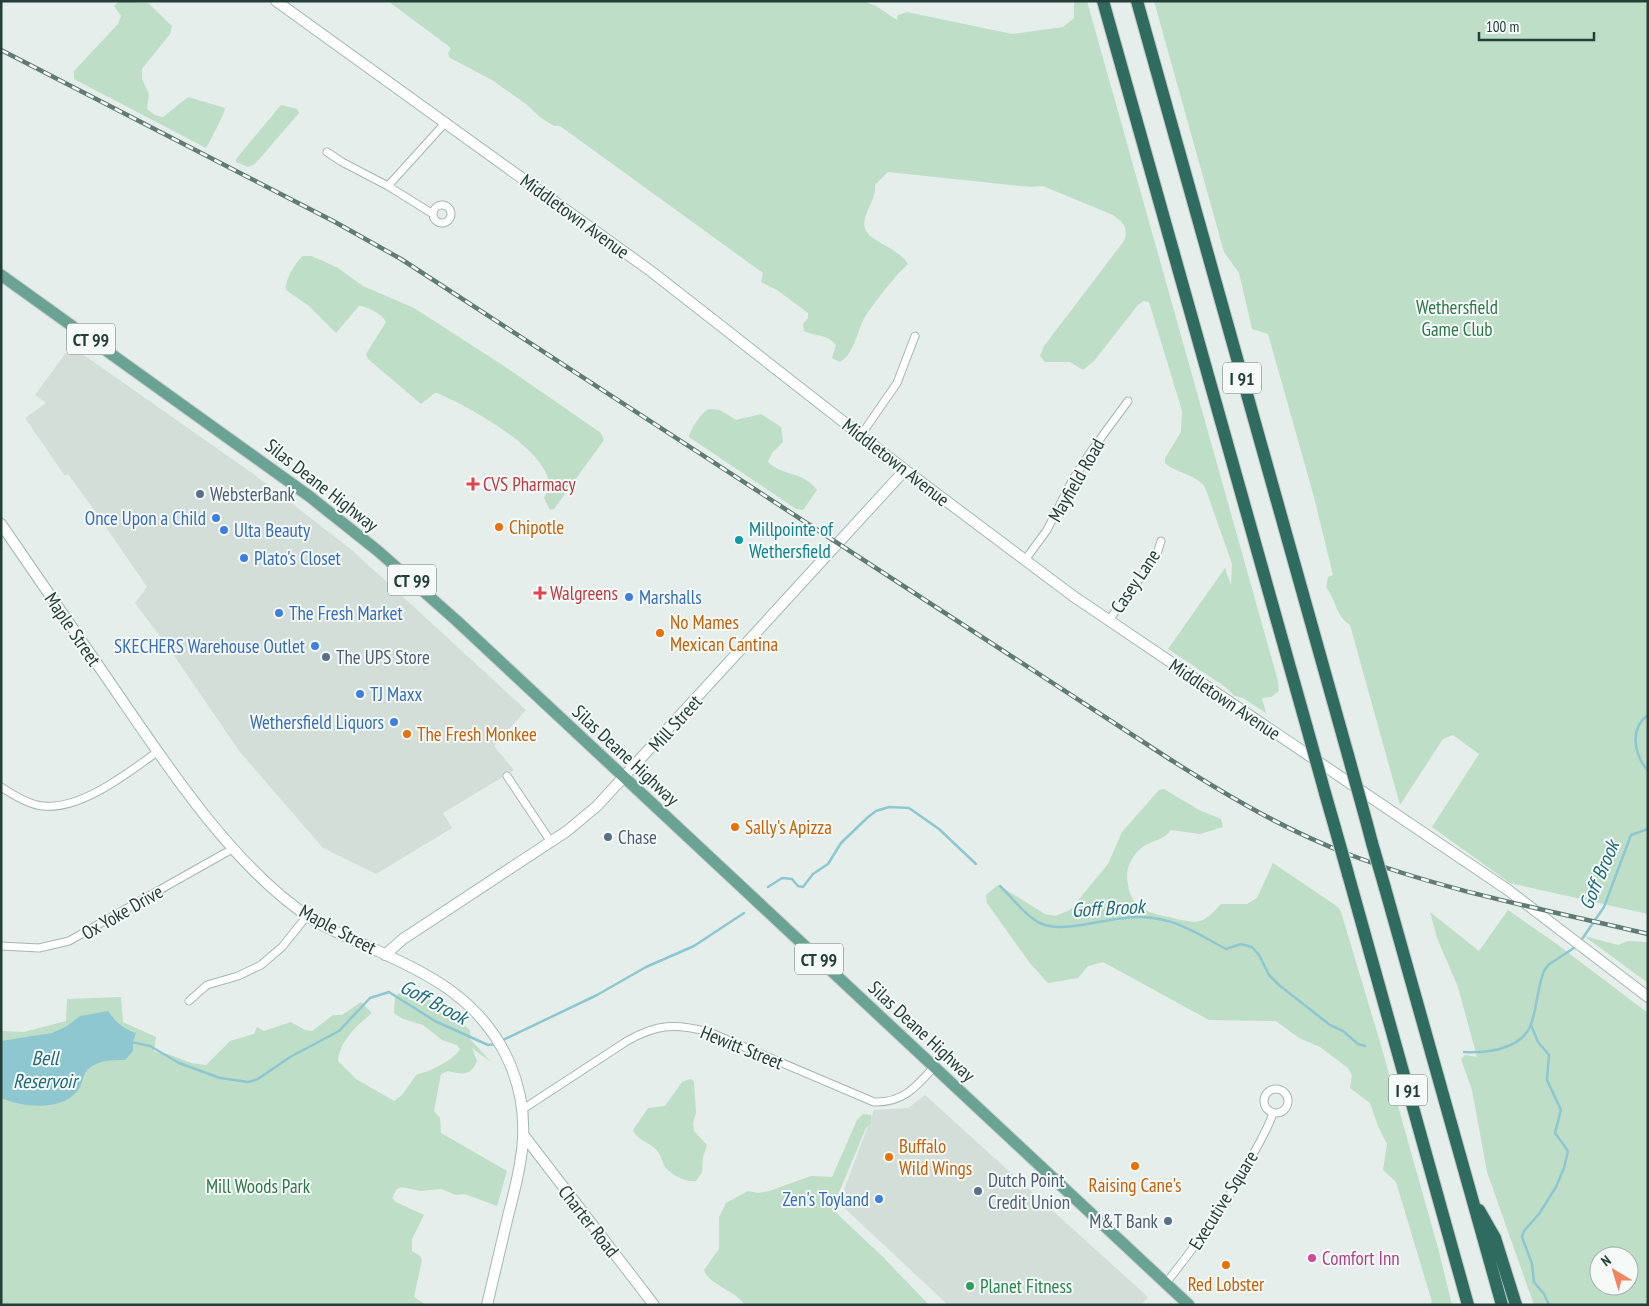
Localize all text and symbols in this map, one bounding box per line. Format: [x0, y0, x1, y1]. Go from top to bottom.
scale bar [1479, 10, 1594, 42]
text: 100 m [1486, 17, 1519, 36]
street label: Middletown Avenue [516, 168, 634, 264]
park label: Wethersfield Game Club [1416, 295, 1498, 341]
road number: CT 99 [67, 324, 115, 354]
road number: I 91 [1223, 362, 1261, 393]
street label: Middletown Avenue [838, 413, 954, 511]
street label: Silas Deane Highway [261, 433, 384, 537]
street label: Mayfield Road [1043, 434, 1109, 526]
place label: CVS Pharmacy [483, 472, 576, 496]
marker: CVS Pharmacy [467, 478, 479, 490]
place label: WebsterBank [210, 482, 296, 506]
marker: WebsterBank [194, 488, 206, 500]
place label: Once Upon a Child [85, 506, 206, 530]
marker: Once Upon a Child [210, 512, 222, 524]
place label: Chipotle [509, 515, 564, 539]
place label: Millpointe of Wethersfield [749, 517, 834, 563]
place label: Ulta Beauty [234, 518, 311, 542]
marker: Chipotle [493, 521, 505, 533]
marker: Ulta Beauty [218, 524, 230, 536]
marker: Millpointe of Wethersfield [733, 534, 745, 546]
street label: Casey Lane [1105, 544, 1165, 618]
place label: Plato's Closet [254, 546, 342, 570]
marker: Plato's Closet [238, 552, 250, 564]
road number: CT 99 [388, 564, 436, 596]
place label: Walgreens [550, 581, 618, 605]
place label: Marshalls [639, 585, 702, 609]
marker: Walgreens [534, 587, 546, 599]
street label: Maple Street [40, 588, 107, 671]
marker: Marshalls [623, 591, 635, 603]
place label: The Fresh Market [289, 601, 403, 625]
marker: The Fresh Market [273, 607, 285, 619]
place label: No Mames Mexican Cantina [670, 610, 778, 656]
marker: No Mames Mexican Cantina [654, 627, 666, 639]
place label: SKECHERS Warehouse Outlet [114, 634, 306, 658]
marker: SKECHERS Warehouse Outlet [309, 640, 321, 652]
place label: The UPS Store [336, 645, 430, 669]
marker: The UPS Store [320, 651, 332, 663]
street label: Middletown Avenue [1165, 653, 1285, 745]
place label: TJ Maxx [370, 682, 422, 706]
marker: TJ Maxx [354, 688, 366, 700]
street label: Mill Street [643, 689, 707, 756]
street label: Silas Deane Highway [568, 699, 685, 811]
place label: Wethersfield Liquors [250, 710, 384, 734]
marker: Wethersfield Liquors [388, 716, 400, 728]
place label: The Fresh Monkee [417, 722, 537, 746]
marker: The Fresh Monkee [401, 728, 413, 740]
place label: Sally's Apizza [745, 815, 832, 839]
marker: Sally's Apizza [729, 821, 741, 833]
place label: Chase [618, 825, 657, 849]
marker: Chase [602, 831, 614, 843]
water label: Goff Brook [1573, 834, 1626, 914]
street label: Ox Yoke Drive [77, 879, 167, 945]
water label: Goff Brook [1071, 893, 1147, 923]
street label: Maple Street [295, 899, 381, 960]
road number: CT 99 [795, 944, 843, 974]
water label: Goff Brook [396, 973, 474, 1032]
street label: Silas Deane Highway [864, 975, 981, 1087]
street label: Hewitt Street [697, 1020, 788, 1075]
water label: Bell Reservoir [13, 1045, 79, 1094]
road number: I 91 [1389, 1074, 1427, 1106]
place label: Buffalo Wild Wings [899, 1134, 972, 1180]
street label: Executive Square [1183, 1146, 1263, 1254]
marker: Buffalo Wild Wings [883, 1151, 895, 1163]
marker: Raising Cane's [1129, 1160, 1141, 1172]
place label: Dutch Point Credit Union [988, 1168, 1070, 1214]
place label: Raising Cane's [1089, 1173, 1181, 1197]
park label: Mill Woods Park [206, 1174, 311, 1198]
street label: Charter Road [553, 1180, 625, 1262]
marker: Dutch Point Credit Union [972, 1185, 984, 1197]
place label: Zen's Toyland [783, 1187, 869, 1211]
marker: Zen's Toyland [873, 1193, 885, 1205]
place label: M&T Bank [1089, 1209, 1159, 1233]
marker: M&T Bank [1162, 1215, 1174, 1227]
place label: Comfort Inn [1322, 1246, 1400, 1270]
north arrow [1589, 1246, 1639, 1296]
text: N [1597, 1251, 1615, 1270]
marker: Comfort Inn [1306, 1252, 1318, 1264]
marker: Red Lobster [1220, 1259, 1232, 1271]
place label: Red Lobster [1188, 1272, 1265, 1296]
place label: Planet Fitness [980, 1274, 1072, 1298]
marker: Planet Fitness [964, 1280, 976, 1292]

